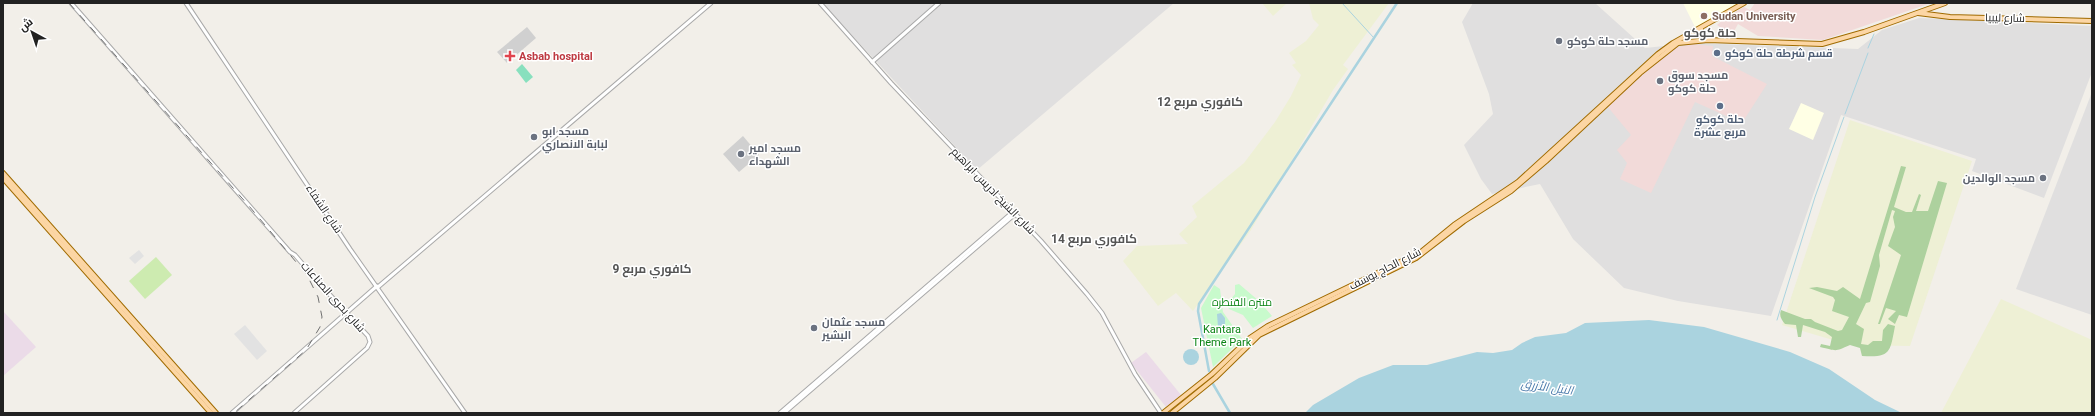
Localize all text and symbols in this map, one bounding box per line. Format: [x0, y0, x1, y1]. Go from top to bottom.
place label: Sudan University [1712, 10, 1796, 23]
marker: Sudan University [1699, 11, 1709, 21]
street label: شارع ليبيا [1985, 11, 2025, 26]
north arrow [12, 12, 52, 52]
text: ش [16, 15, 35, 34]
district label: حلة كوكو [1684, 26, 1736, 41]
place label: مسجد حلة كوكو [1567, 35, 1648, 49]
marker: مسجد حلة كوكو [1554, 36, 1564, 46]
place label: قسم شرطة حلة كوكو [1725, 47, 1833, 61]
marker: قسم شرطة حلة كوكو [1712, 48, 1722, 58]
marker: Asbab hospital [504, 50, 516, 62]
place label: Asbab hospital [519, 50, 593, 63]
place label: مسجد سوق حلة كوكو [1668, 69, 1728, 96]
marker: مسجد سوق حلة كوكو [1655, 76, 1665, 86]
district label: كافوري مربع 12 [1157, 95, 1243, 112]
marker: حلة كوكو مربع عشرة [1715, 101, 1725, 111]
place label: حلة كوكو مربع عشرة [1694, 113, 1746, 140]
place label: مسجد ابو لبابة الانصاري [542, 125, 608, 154]
marker: مسجد ابو لبابة الانصاري [529, 132, 539, 142]
place label: مسجد امير الشهداء [748, 142, 801, 169]
street label: شارع الشيخ ادريس ابراهيم [948, 145, 1038, 238]
marker: مسجد امير الشهداء [736, 149, 746, 159]
place label: مسجد الوالدين [1963, 172, 2035, 186]
marker: مسجد الوالدين [2038, 173, 2048, 183]
street label: شارع الشفاء [302, 182, 345, 236]
district label: كافوري مربع 14 [1051, 232, 1137, 249]
street label: شارع الحاج يوسف [1347, 245, 1424, 294]
street label: شارع بحرى الصناعات [297, 259, 368, 335]
district label: كافوري مربع 9 [612, 262, 692, 279]
park label: منتره القنطره [1212, 296, 1272, 309]
place label: مسجد عثمان البشير [821, 316, 885, 342]
marker: مسجد عثمان البشير [809, 323, 819, 333]
park label: Kantara Theme Park [1193, 323, 1252, 349]
water label: النيل الأزرق [1520, 376, 1576, 399]

